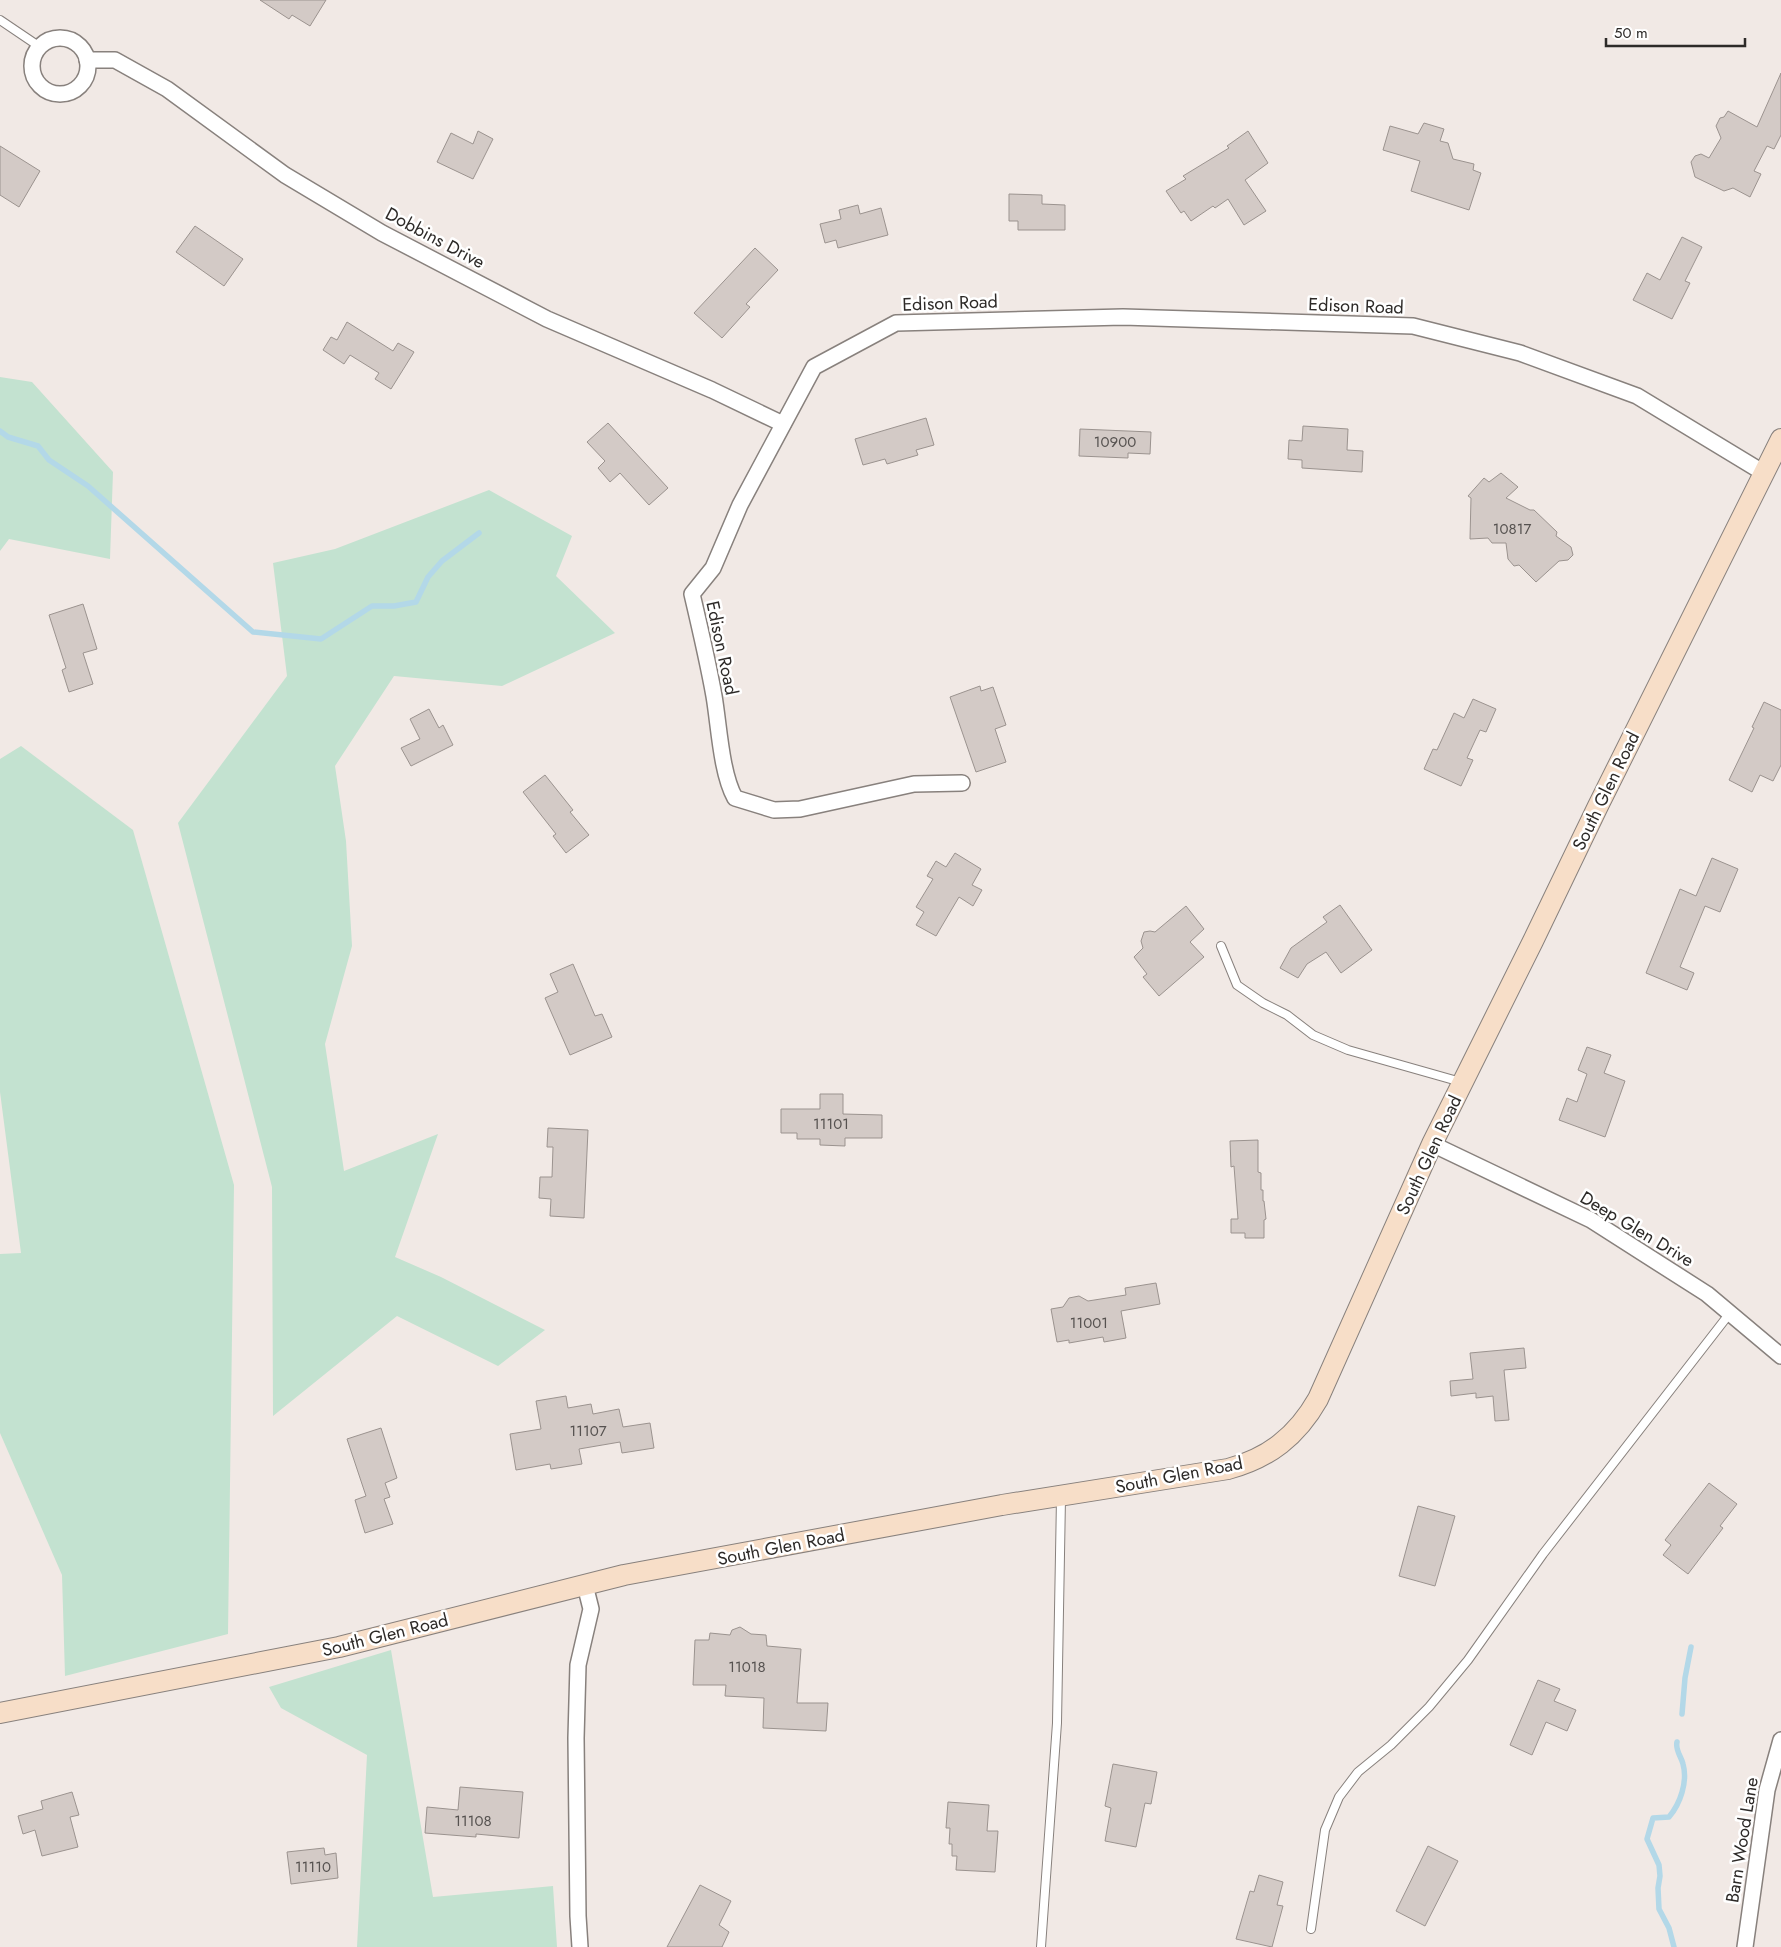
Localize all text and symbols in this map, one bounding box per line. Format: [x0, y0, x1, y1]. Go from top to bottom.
scale bar [1606, 15, 1745, 47]
text: 50 m [1614, 22, 1648, 44]
street label: Dobbins Drive [381, 201, 489, 275]
street label: Edison Road [902, 288, 998, 318]
street label: Edison Road [1308, 291, 1404, 321]
house number: 10900 [1094, 431, 1136, 453]
house number: 10817 [1493, 518, 1531, 540]
street label: Edison Road [699, 599, 745, 697]
street label: South Glen Road [1566, 727, 1646, 855]
street label: South Glen Road [1390, 1091, 1468, 1219]
house number: 11101 [813, 1113, 849, 1135]
street label: Deep Glen Drive [1575, 1185, 1699, 1273]
house number: 11001 [1070, 1312, 1108, 1334]
house number: 11107 [569, 1420, 607, 1442]
street label: South Glen Road [1113, 1450, 1245, 1500]
street label: South Glen Road [715, 1522, 847, 1572]
street label: South Glen Road [319, 1607, 451, 1663]
house number: 11018 [728, 1656, 766, 1678]
street label: Barn Wood Lane [1719, 1775, 1765, 1905]
house number: 11108 [454, 1810, 492, 1832]
house number: 11110 [295, 1856, 331, 1878]

